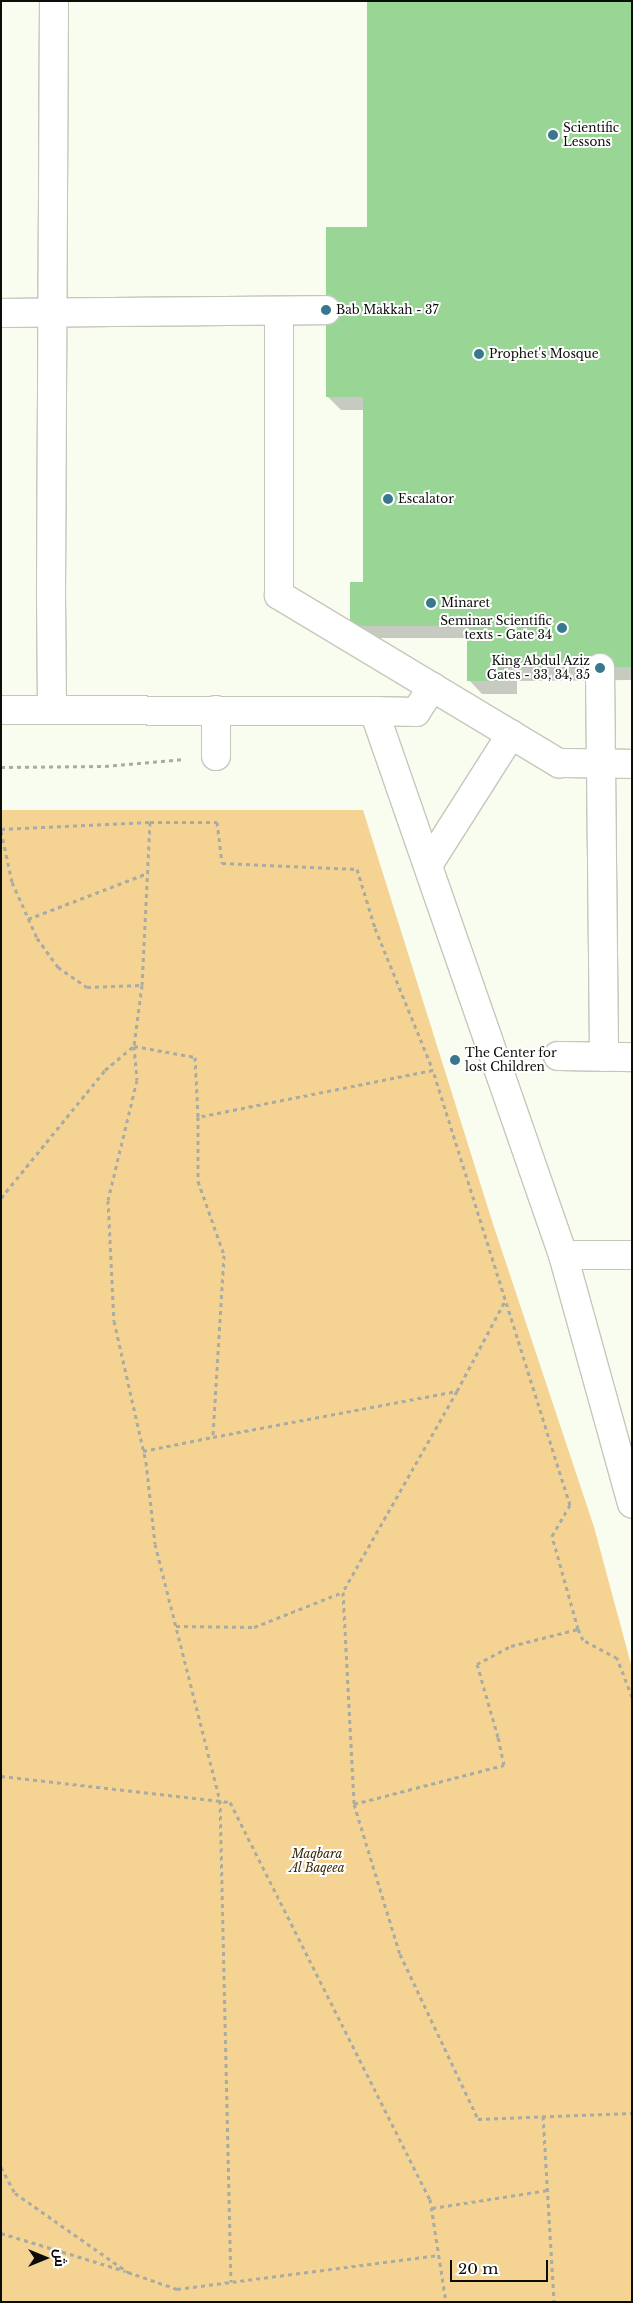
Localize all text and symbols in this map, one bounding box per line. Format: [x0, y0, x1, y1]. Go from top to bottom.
place label: Scientific Lessons [563, 121, 619, 149]
marker: Scientific Lessons [547, 129, 559, 141]
place label: Bab Makkah - 37 [336, 303, 438, 317]
marker: Bab Makkah - 37 [320, 304, 332, 316]
place label: Prophet's Mosque [489, 347, 599, 361]
marker: Prophet's Mosque [473, 348, 485, 360]
place label: Escalator [398, 492, 454, 506]
marker: Escalator [382, 493, 394, 505]
place label: Minaret [441, 596, 490, 610]
marker: Minaret [425, 597, 437, 609]
place label: Seminar Scientific texts - Gate 34 [440, 614, 552, 642]
marker: Seminar Scientific texts - Gate 34 [556, 622, 568, 634]
place label: King Abdul Aziz Gates - 33, 34, 35 [487, 654, 590, 682]
marker: King Abdul Aziz Gates - 33, 34, 35 [594, 662, 606, 674]
place label: The Center for lost Children [465, 1046, 557, 1074]
marker: The Center for lost Children [449, 1054, 461, 1066]
park label: Maqbara Al Baqeea [289, 1847, 345, 1875]
north arrow [20, 2233, 70, 2283]
text: ش [51, 2249, 69, 2267]
scale bar [453, 2250, 550, 2282]
text: 20 m [458, 2259, 498, 2278]

